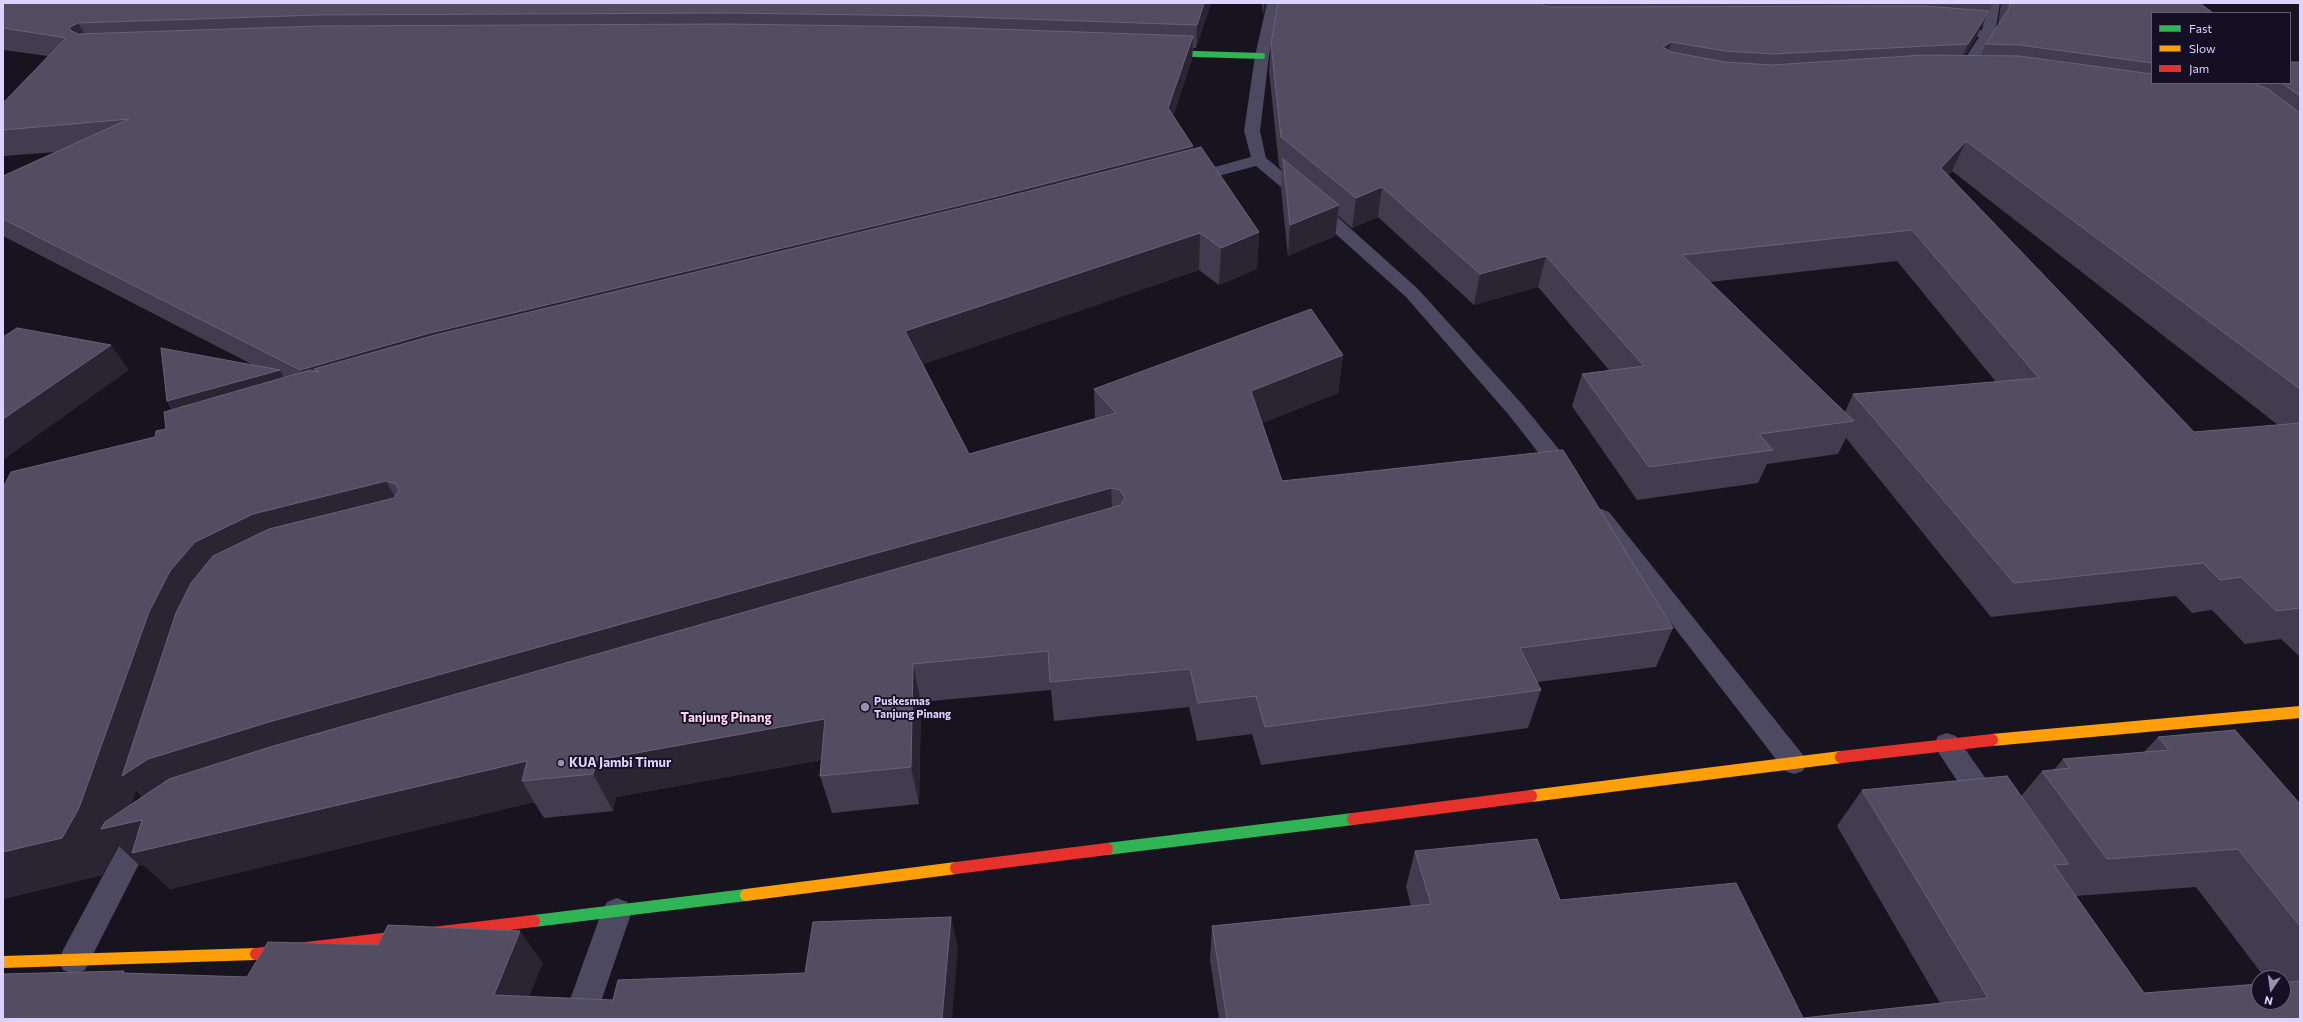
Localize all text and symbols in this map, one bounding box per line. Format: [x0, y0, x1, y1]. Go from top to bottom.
legend [2151, 12, 2291, 84]
text: Fast [2189, 21, 2212, 35]
text: Slow [2189, 41, 2216, 55]
text: Jam [2189, 61, 2209, 75]
place label: Puskesmas Tanjung Pinang [874, 694, 951, 720]
marker: Puskesmas Tanjung Pinang [859, 701, 871, 713]
district label: Tanjung Pinang [680, 710, 772, 726]
place label: KUA Jambi Timur [569, 755, 671, 771]
marker: KUA Jambi Timur [556, 758, 566, 768]
north arrow [2251, 970, 2291, 1010]
text: N [2263, 994, 2274, 1008]

